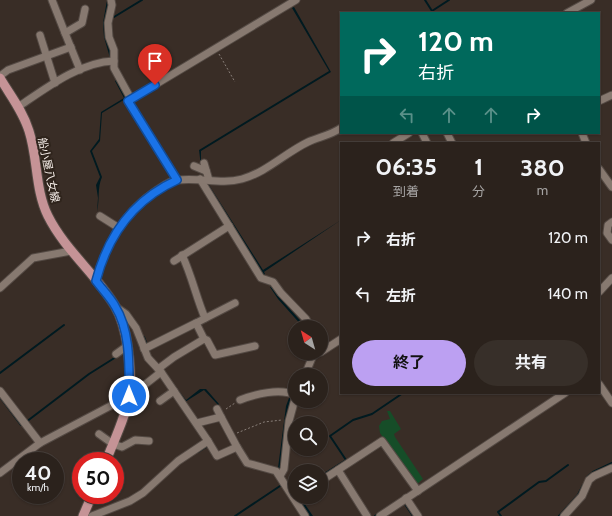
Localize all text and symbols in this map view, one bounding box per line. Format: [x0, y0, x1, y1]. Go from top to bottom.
text: 120 m [418, 24, 494, 58]
icon: right [352, 28, 404, 80]
pin [138, 44, 172, 85]
icon: arrive [144, 50, 166, 72]
text: 右折 [418, 62, 454, 84]
icon: left [396, 104, 418, 126]
icon: ahead [438, 104, 460, 126]
icon: ahead [480, 104, 502, 126]
icon: right [522, 104, 544, 126]
street label: 船小屋八女線 [35, 136, 63, 204]
text: 06:35 [375, 152, 437, 181]
text: 1 [474, 152, 483, 181]
text: 380 [520, 153, 565, 182]
text: m [537, 182, 548, 198]
text: 到着 [393, 183, 419, 199]
text: 分 [472, 183, 485, 199]
icon: right [352, 227, 374, 249]
text: 120 m [548, 229, 588, 247]
text: 右折 [386, 231, 416, 249]
icon: left [352, 283, 374, 305]
text: 140 m [547, 285, 588, 303]
text: 左折 [386, 287, 416, 305]
north arrow [288, 320, 328, 360]
map controls [288, 320, 328, 504]
button: 終了 [352, 340, 466, 386]
button: 共有 [474, 340, 588, 386]
button: sound [288, 368, 328, 408]
position arrow [108, 375, 150, 417]
button: search [288, 416, 328, 456]
speed limit sign: 50 [72, 452, 124, 504]
text: 40 [25, 461, 51, 485]
button: layers [288, 464, 328, 504]
text: km/h [27, 481, 49, 494]

